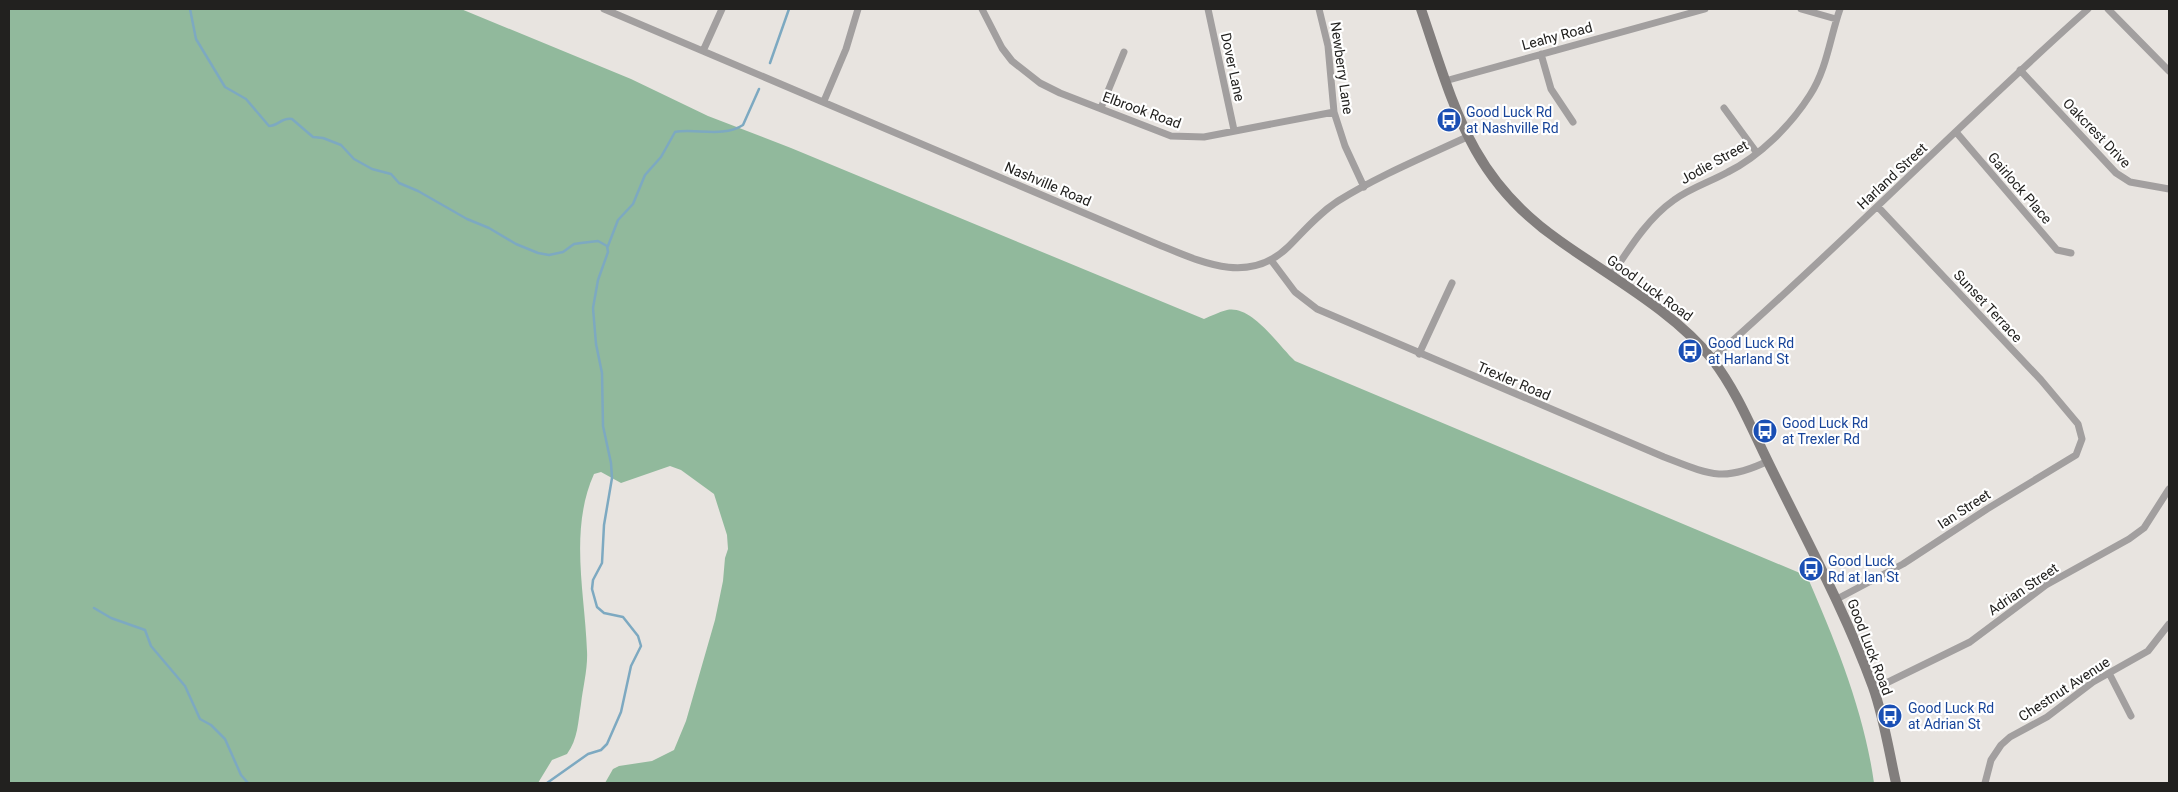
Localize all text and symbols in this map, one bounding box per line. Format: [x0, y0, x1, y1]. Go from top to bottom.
street label: Leahy Road [1520, 19, 1594, 53]
street label: Newberry Lane [1328, 21, 1356, 115]
street label: Dover Lane [1218, 31, 1248, 103]
street label: Elbrook Road [1101, 88, 1183, 132]
street label: Oakcrest Drive [2060, 95, 2134, 171]
place label: Good Luck Rd at Nashville Rd [1466, 104, 1559, 136]
bus stop icon: Good Luck Rd at Nashville Rd [1436, 107, 1462, 133]
street label: Jodie Street [1677, 137, 1751, 187]
street label: Harland Street [1854, 139, 1930, 212]
street label: Gairlock Place [1985, 149, 2055, 227]
street label: Nashville Road [1002, 159, 1094, 209]
street label: Good Luck Road [1604, 252, 1696, 324]
street label: Sunset Terrace [1950, 267, 2026, 345]
place label: Good Luck Rd at Harland St [1708, 335, 1794, 367]
bus stop icon: Good Luck Rd at Harland St [1677, 338, 1703, 364]
street label: Trexler Road [1475, 358, 1553, 404]
place label: Good Luck Rd at Trexler Rd [1782, 415, 1868, 447]
bus stop icon: Good Luck Rd at Trexler Rd [1752, 418, 1778, 444]
street label: Ian Street [1935, 486, 1994, 532]
place label: Good Luck Rd at Ian St [1828, 553, 1900, 585]
bus stop icon: Good Luck Rd at Ian St [1798, 556, 1824, 582]
street label: Adrian Street [1985, 560, 2061, 618]
street label: Good Luck Road [1844, 597, 1896, 697]
street label: Chestnut Avenue [2015, 654, 2113, 724]
place label: Good Luck Rd at Adrian St [1908, 700, 1994, 732]
bus stop icon: Good Luck Rd at Adrian St [1877, 703, 1903, 729]

